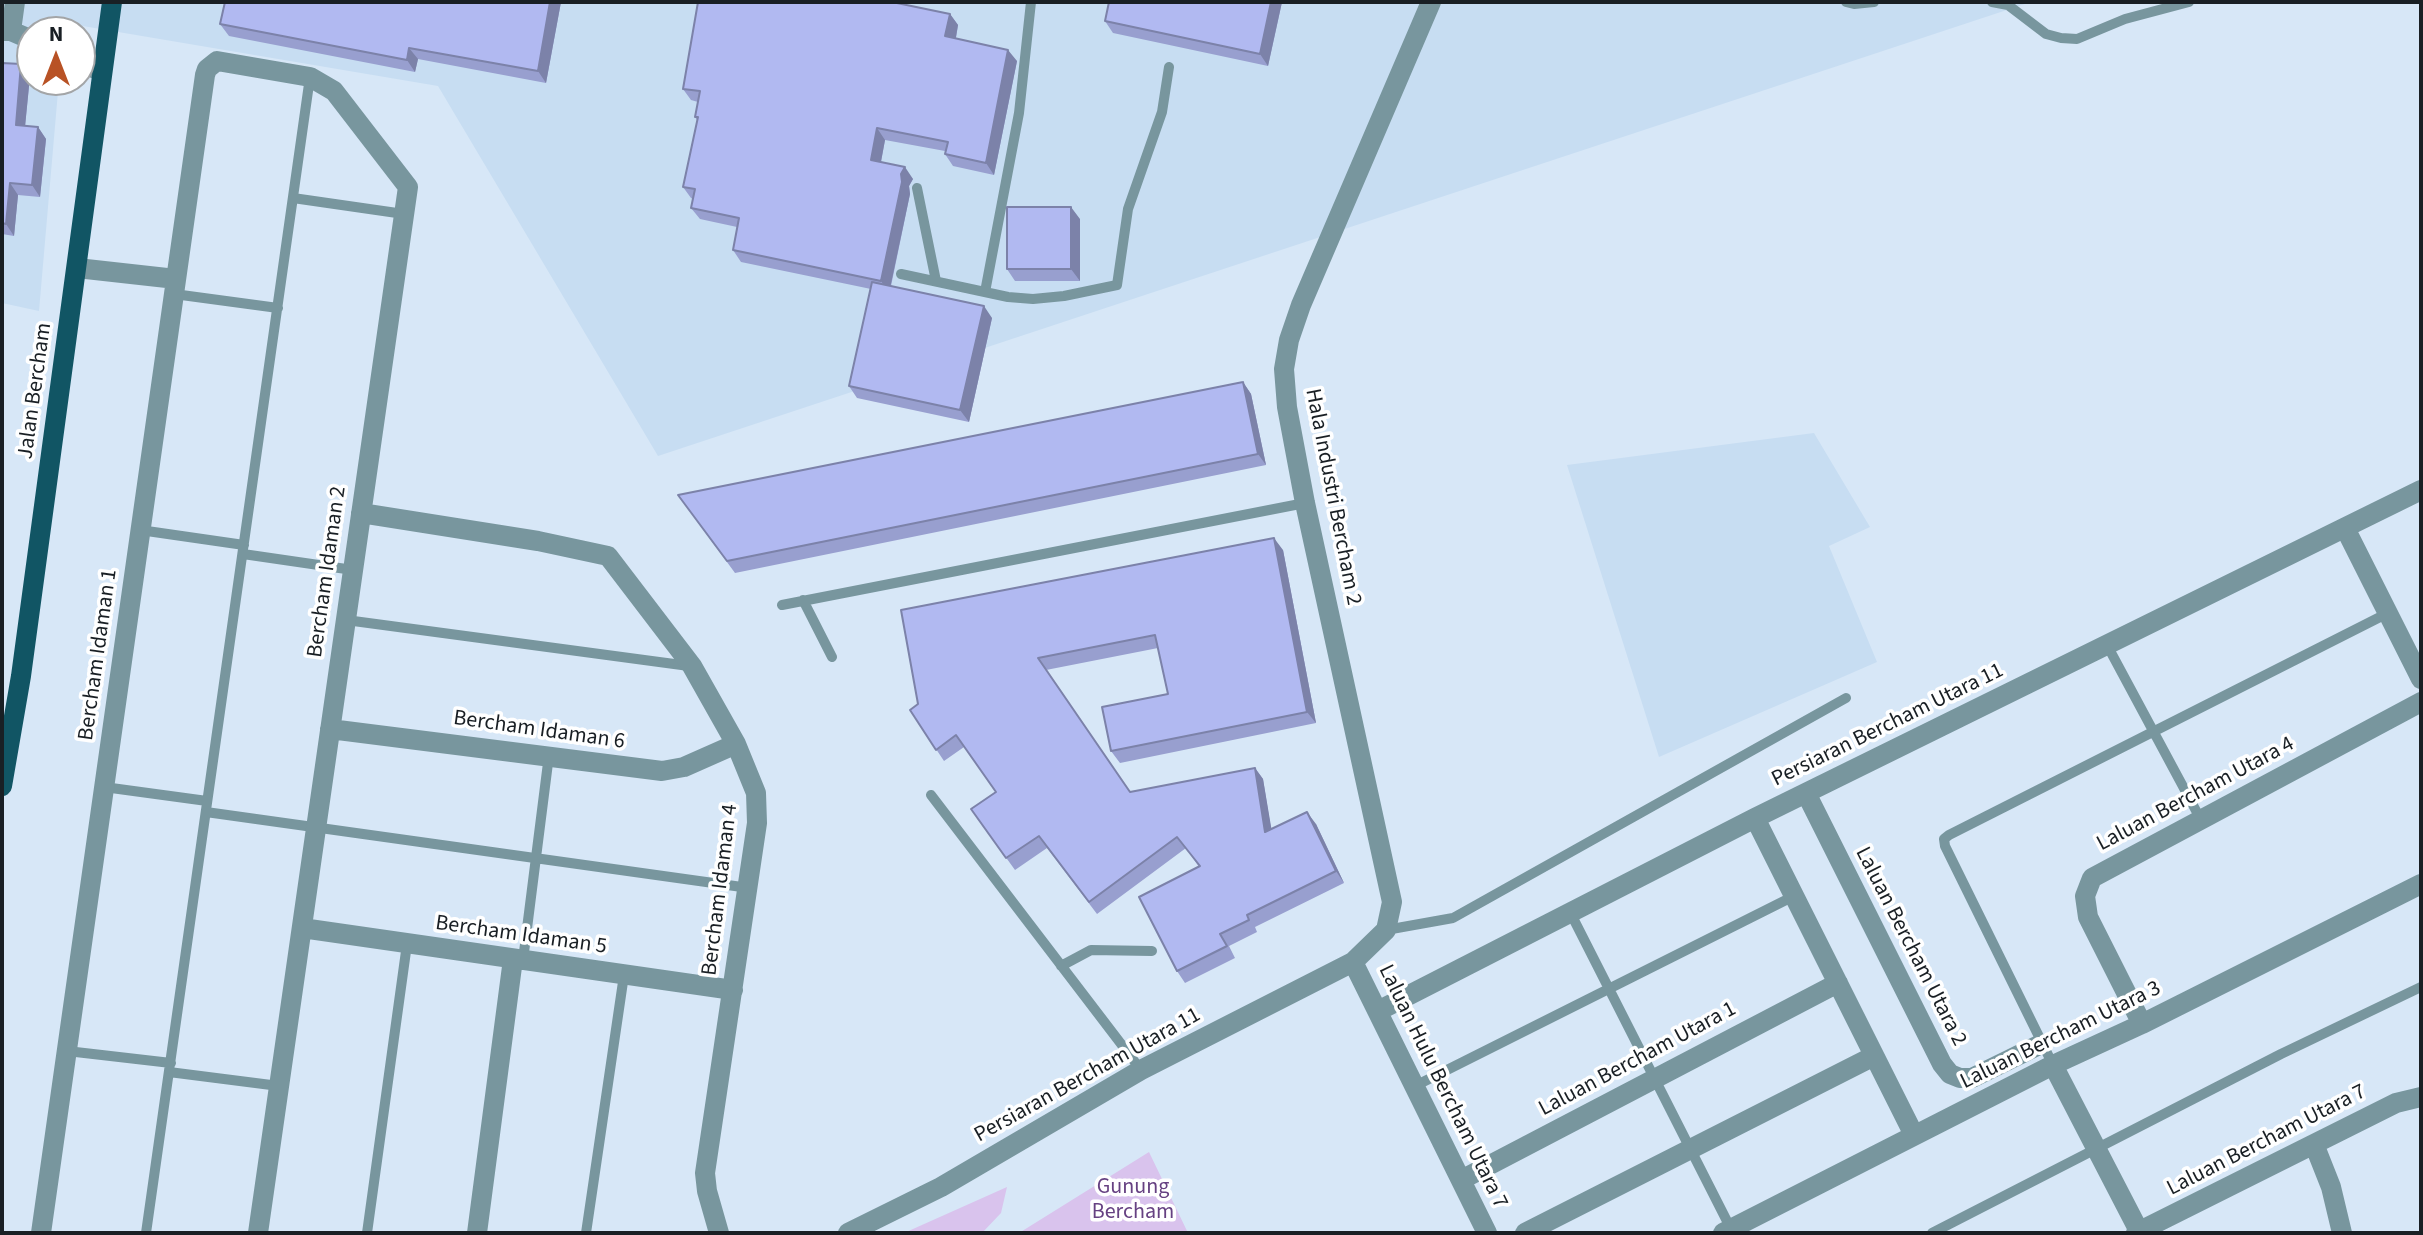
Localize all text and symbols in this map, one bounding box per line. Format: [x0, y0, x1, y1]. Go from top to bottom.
north arrow [16, 16, 96, 96]
text: N [49, 18, 63, 50]
street label: Jalan Bercham [13, 321, 59, 461]
street label: Hala Industri Bercham 2 [1298, 386, 1366, 608]
street label: Bercham Idaman 2 [303, 485, 353, 659]
street label: Bercham Idaman 1 [74, 568, 124, 742]
street label: Persiaran Bercham Utara 11 [1768, 658, 2008, 794]
street label: Bercham Idaman 6 [452, 706, 626, 756]
street label: Laluan Bercham Utara 4 [2093, 732, 2299, 858]
street label: Bercham Idaman 4 [697, 803, 745, 977]
street label: Laluan Bercham Utara 2 [1848, 843, 1972, 1051]
street label: Bercham Idaman 5 [434, 911, 608, 961]
street label: Laluan Hulu Bercham Utara 7 [1371, 961, 1513, 1213]
street label: Laluan Bercham Utara 3 [1957, 976, 2165, 1096]
street label: Laluan Bercham Utara 1 [1535, 997, 1741, 1123]
street label: Persiaran Bercham Utara 11 [970, 1003, 1206, 1149]
street label: Laluan Bercham Utara 7 [2163, 1079, 2371, 1203]
park label: Gunung Bercham [1092, 1175, 1174, 1226]

